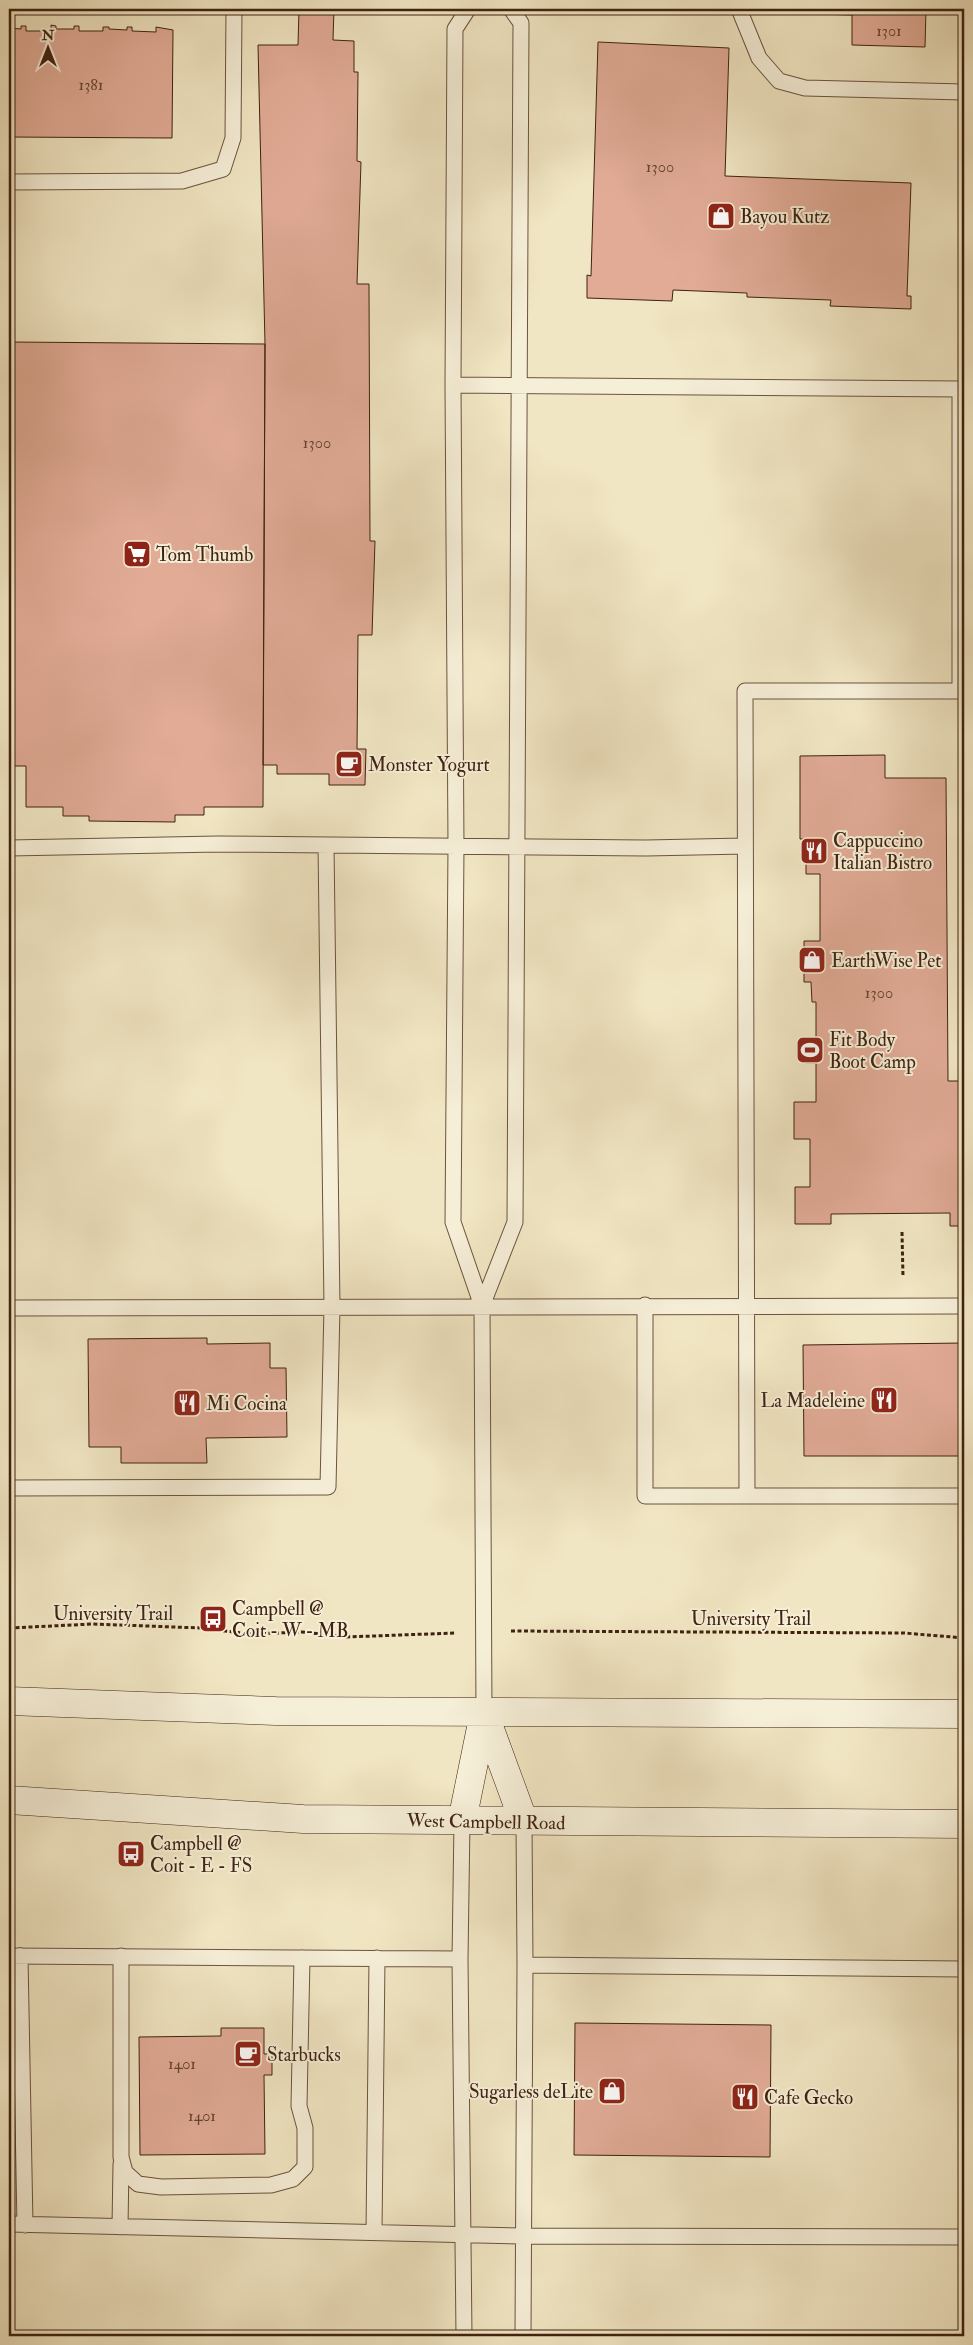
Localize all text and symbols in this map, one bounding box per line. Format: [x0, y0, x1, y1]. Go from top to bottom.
house number: 1301 [876, 21, 902, 41]
north arrow [22, 22, 72, 72]
text: N [41, 27, 55, 44]
house number: 1381 [78, 75, 104, 95]
house number: 1300 [646, 157, 674, 177]
shop icon: Bayou Kutz [706, 201, 736, 231]
place label: Bayou Kutz [740, 205, 829, 229]
house number: 1300 [303, 433, 331, 453]
supermarket icon: Tom Thumb [122, 539, 152, 569]
place label: Tom Thumb [156, 543, 253, 567]
cafe icon: Monster Yogurt [334, 749, 364, 779]
place label: Monster Yogurt [368, 753, 490, 777]
place label: Cappuccino Italian Bistro [833, 829, 932, 875]
restaurant icon: Cappuccino Italian Bistro [799, 836, 829, 866]
shop icon: EarthWise Pet [797, 945, 827, 975]
place label: EarthWise Pet [831, 949, 941, 973]
house number: 1300 [865, 983, 893, 1003]
place label: Fit Body Boot Camp [829, 1028, 916, 1075]
sports icon: Fit Body Boot Camp [795, 1035, 825, 1065]
restaurant icon: La Madeleine [869, 1385, 899, 1415]
restaurant icon: Mi Cocina [172, 1388, 202, 1418]
place label: La Madeleine [761, 1389, 865, 1413]
place label: Mi Cocina [206, 1392, 287, 1416]
place label: Campbell @ Coit - W - MB [232, 1597, 348, 1643]
street label: University Trail [53, 1602, 173, 1626]
bus stop icon: Campbell @ Coit - W - MB [198, 1604, 228, 1634]
street label: University Trail [691, 1607, 811, 1631]
street label: West Campbell Road [405, 1809, 566, 1836]
place label: Campbell @ Coit - E - FS [150, 1832, 252, 1878]
bus stop icon: Campbell @ Coit - E - FS [116, 1839, 146, 1869]
cafe icon: Starbucks [233, 2039, 263, 2069]
place label: Starbucks [267, 2043, 341, 2067]
house number: 1401 [168, 2054, 196, 2074]
shop icon: Sugarless deLite [597, 2076, 627, 2106]
place label: Sugarless deLite [469, 2080, 593, 2104]
restaurant icon: Cafe Gecko [730, 2082, 760, 2112]
place label: Cafe Gecko [764, 2086, 853, 2110]
house number: 1401 [188, 2106, 216, 2126]

